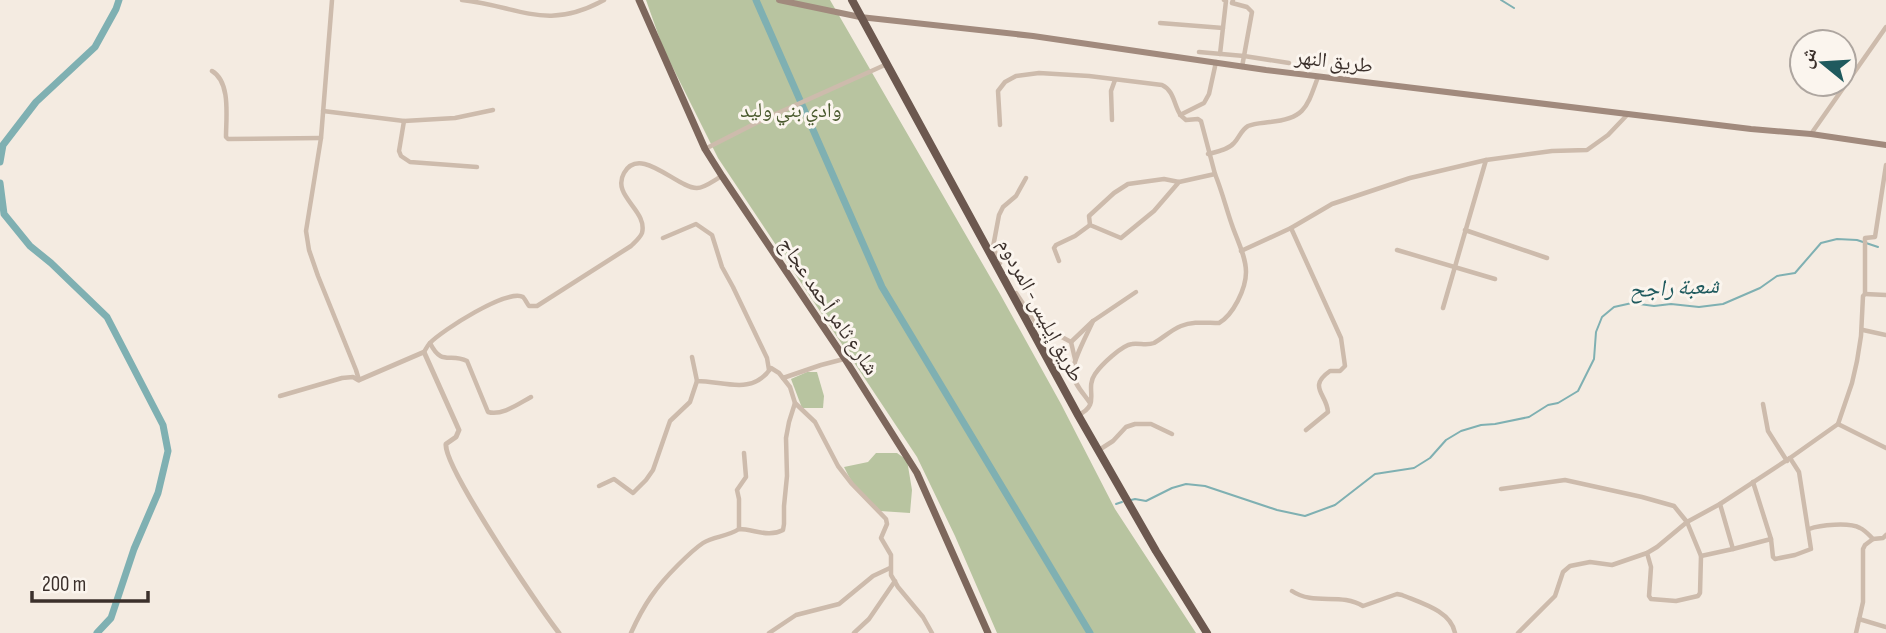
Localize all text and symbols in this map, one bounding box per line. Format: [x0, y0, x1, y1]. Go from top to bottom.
north arrow [1788, 28, 1858, 98]
street label: طريق النهر [1292, 44, 1374, 79]
text: ش [1794, 45, 1822, 71]
park label: وادي بني وليد [740, 98, 842, 126]
street label: شارع ثامر أحمد عجاج [773, 232, 884, 380]
street label: طريق إيليس- المردوم [991, 234, 1089, 387]
water label: شعبة راجح [1629, 272, 1721, 304]
scale bar [32, 560, 147, 604]
text: 200 m [42, 572, 86, 597]

